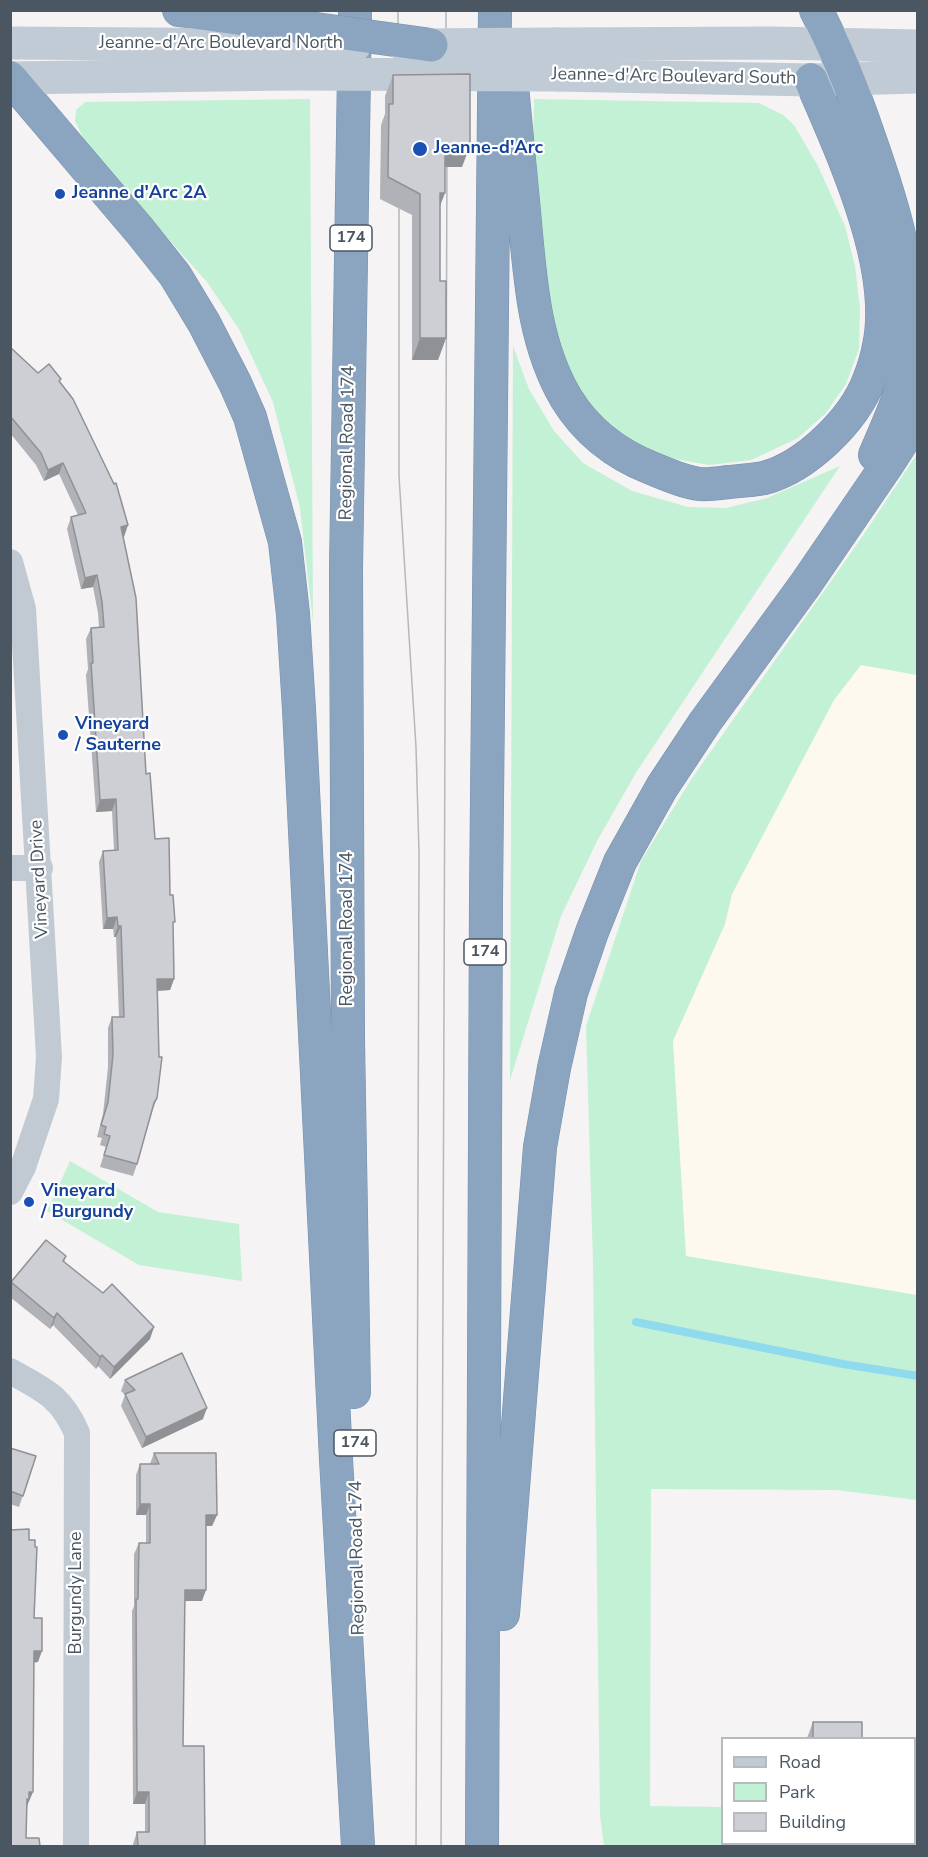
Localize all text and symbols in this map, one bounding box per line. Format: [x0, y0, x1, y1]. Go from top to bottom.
street label: Jeanne-d'Arc Boulevard North [99, 33, 343, 55]
street label: Jeanne-d'Arc Boulevard South [551, 64, 797, 90]
place label: Jeanne-d'Arc [434, 138, 543, 160]
marker: Jeanne-d'Arc [411, 140, 429, 158]
place label: Jeanne d'Arc 2A [72, 183, 207, 205]
marker: Jeanne d'Arc 2A [53, 187, 67, 201]
road number: 174 [330, 225, 372, 251]
street label: Regional Road 174 [336, 365, 360, 521]
place label: Vineyard / Sauterne [75, 714, 161, 756]
marker: Vineyard / Sauterne [56, 728, 70, 742]
street label: Vineyard Drive [26, 819, 54, 939]
street label: Regional Road 174 [337, 852, 359, 1006]
road number: 174 [464, 939, 506, 965]
place label: Vineyard / Burgundy [41, 1181, 133, 1224]
marker: Vineyard / Burgundy [22, 1195, 36, 1209]
road number: 174 [334, 1430, 376, 1456]
street label: Regional Road 174 [346, 1480, 370, 1636]
street label: Burgundy Lane [66, 1532, 88, 1654]
legend [721, 1737, 916, 1845]
text: Road [779, 1750, 821, 1774]
text: Park [779, 1780, 815, 1804]
text: Building [779, 1810, 846, 1834]

